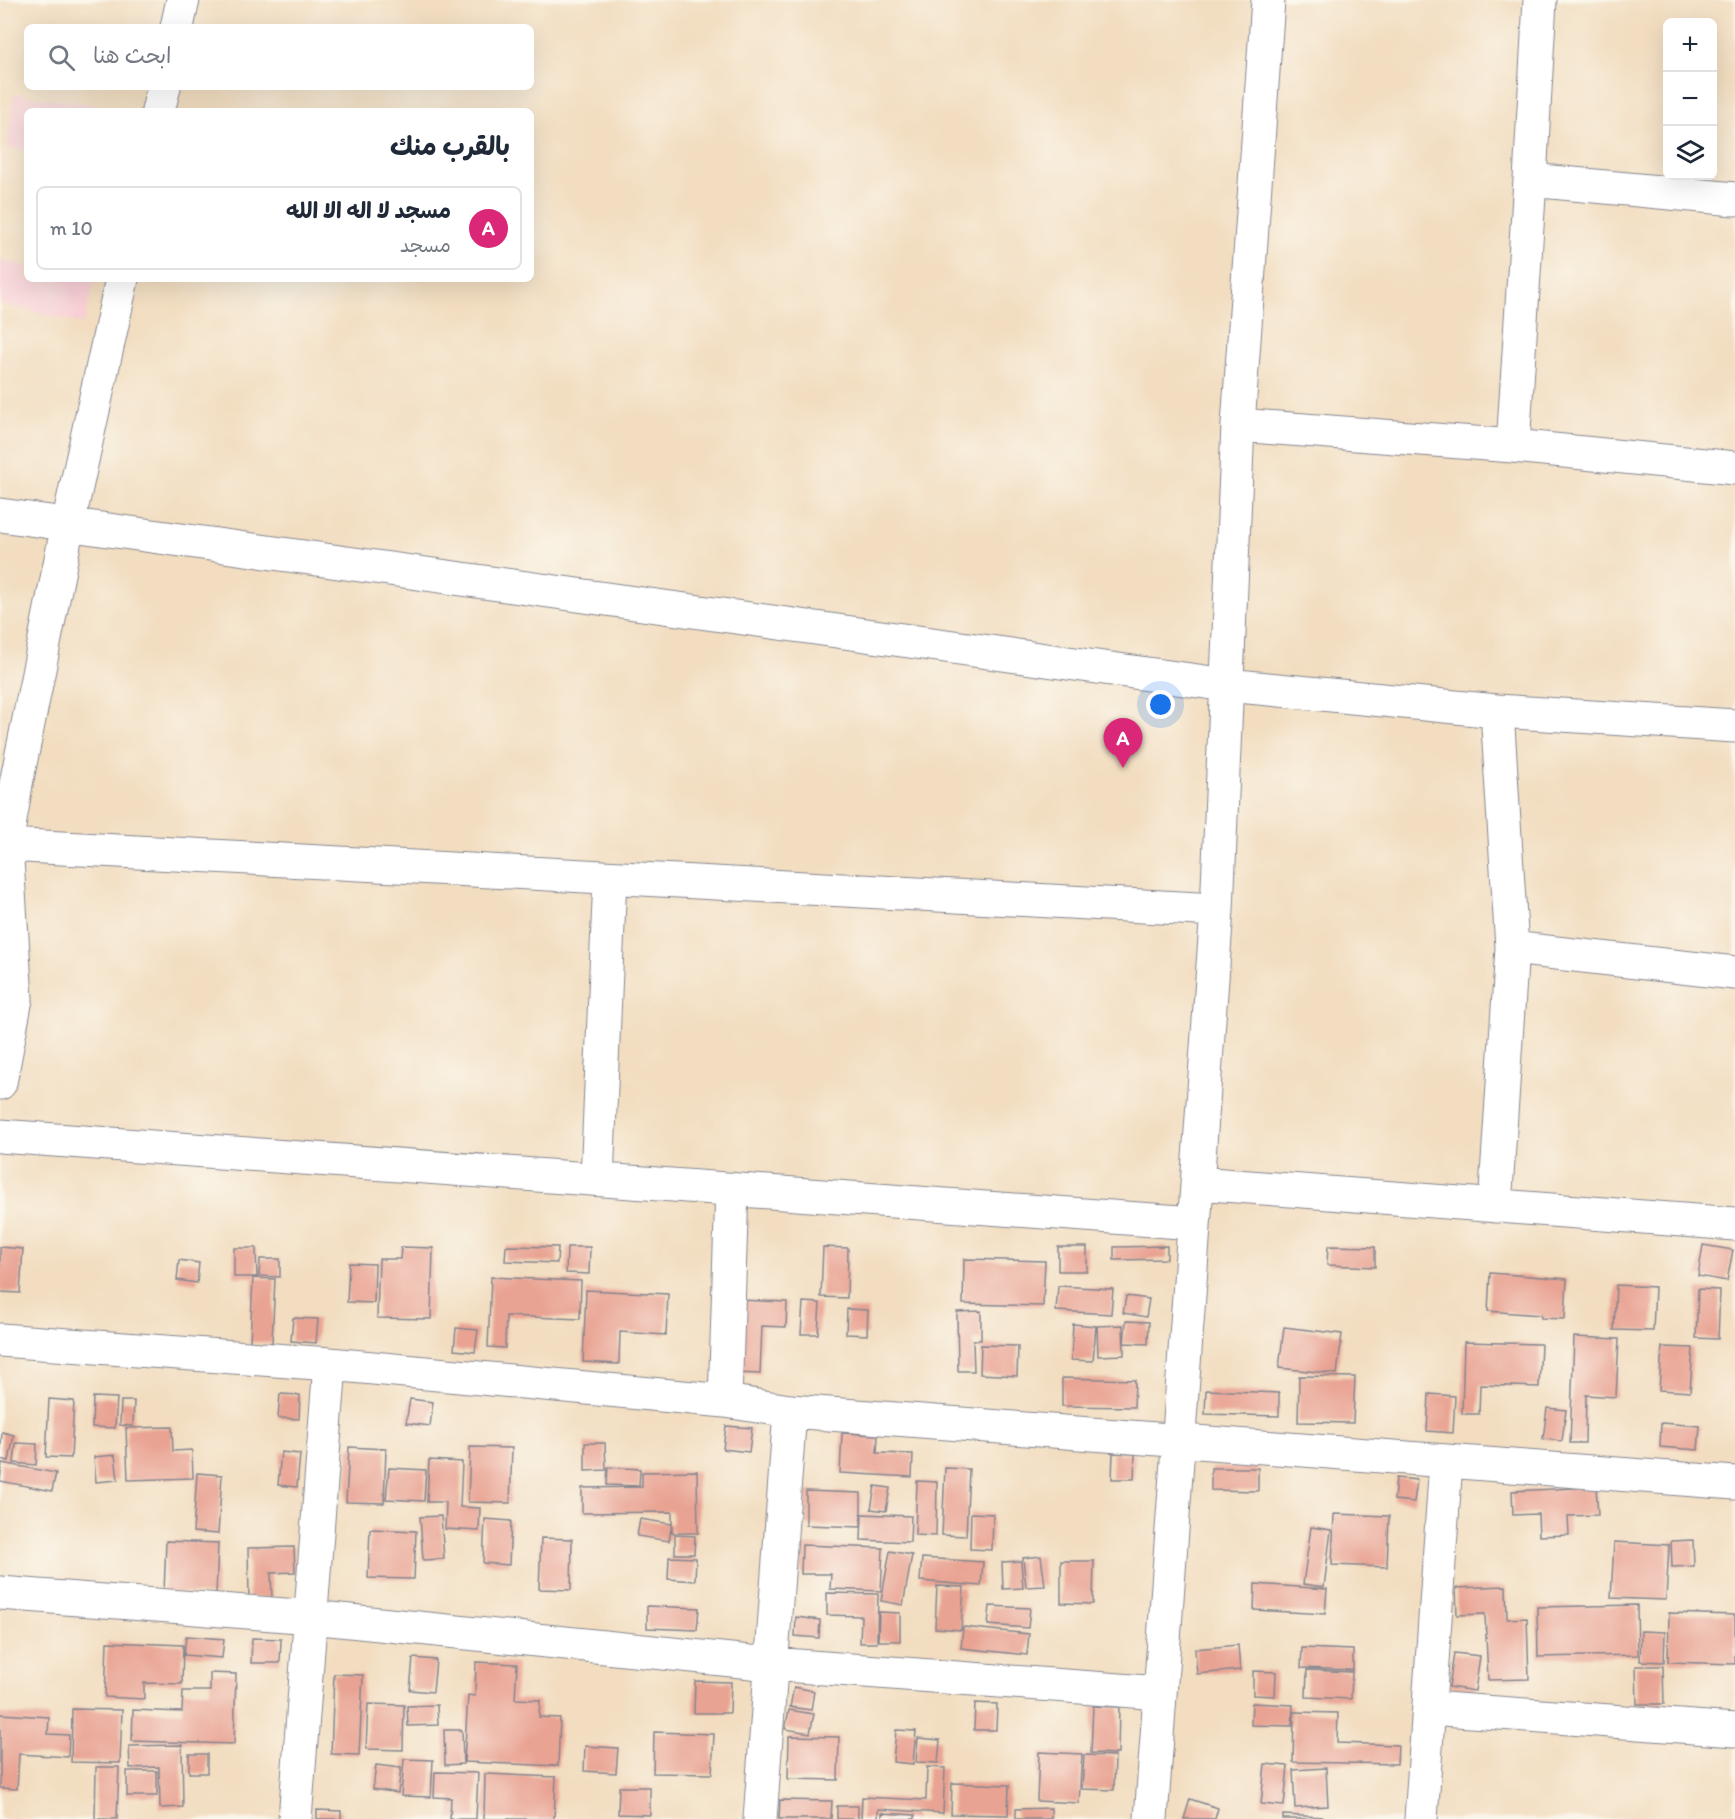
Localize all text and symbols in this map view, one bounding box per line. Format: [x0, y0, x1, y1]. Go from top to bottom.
map controls [1663, 18, 1717, 180]
button: + [1663, 18, 1717, 72]
search box [24, 24, 534, 90]
icon: search [45, 41, 78, 74]
text: ابحث هنا [93, 42, 172, 69]
button: − [1663, 72, 1717, 126]
button: layers [1663, 126, 1717, 180]
text: بالقرب منك [390, 130, 510, 162]
text: مسجد لا اله الا الله [286, 197, 451, 224]
text: 10 m [50, 216, 93, 240]
text: A [482, 216, 495, 240]
text: مسجد [400, 233, 451, 257]
your location [1146, 690, 1175, 719]
pin: A [1104, 718, 1142, 768]

